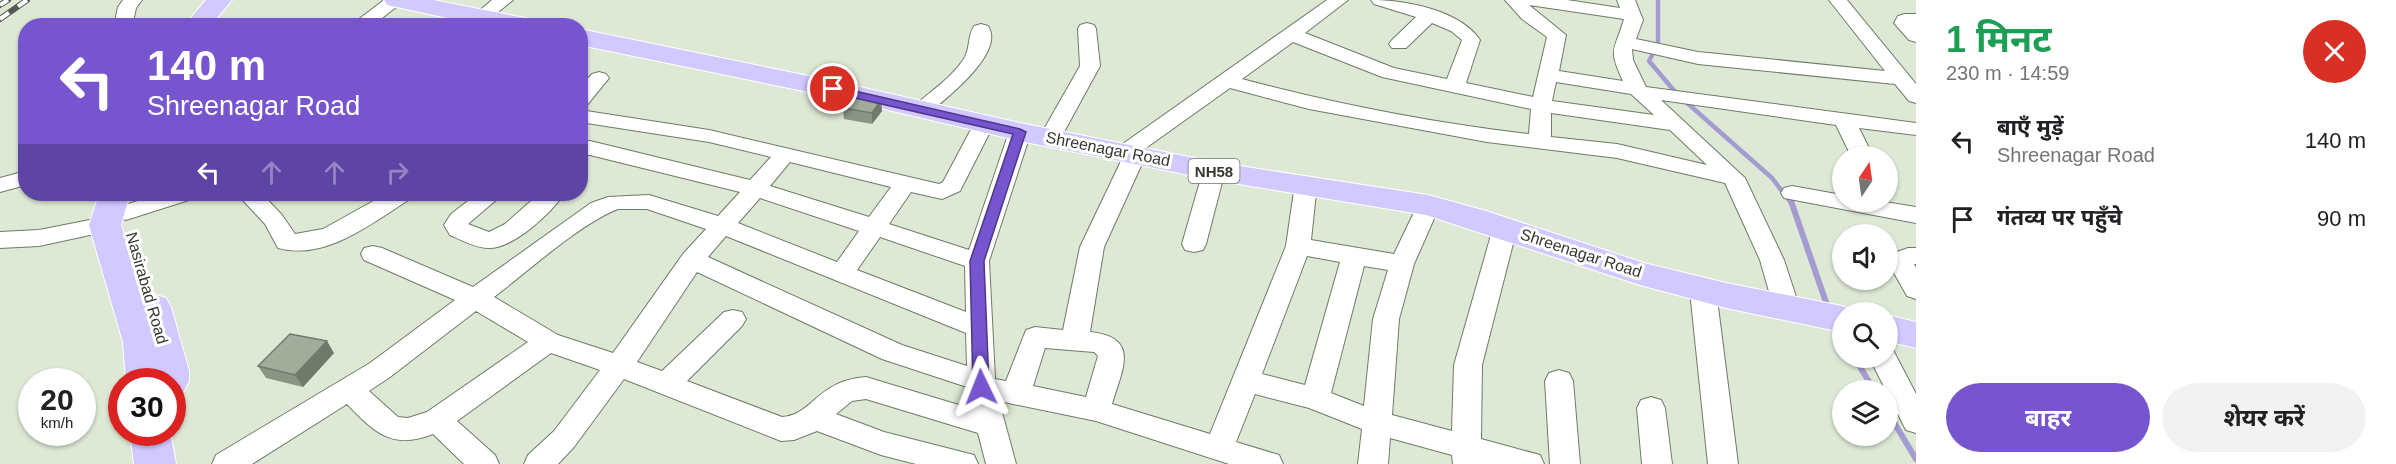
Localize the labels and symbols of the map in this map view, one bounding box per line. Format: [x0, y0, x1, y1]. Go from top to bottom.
pin [807, 63, 858, 114]
street label: Shreenagar Road [1044, 129, 1172, 169]
north arrow [1832, 146, 1898, 212]
road number: NH58 [1188, 159, 1240, 183]
street label: Shreenagar Road [1518, 225, 1644, 281]
street label: Nasirabad Road [123, 230, 171, 346]
position arrow [949, 355, 1013, 419]
speed limit sign: 30 [108, 368, 186, 446]

